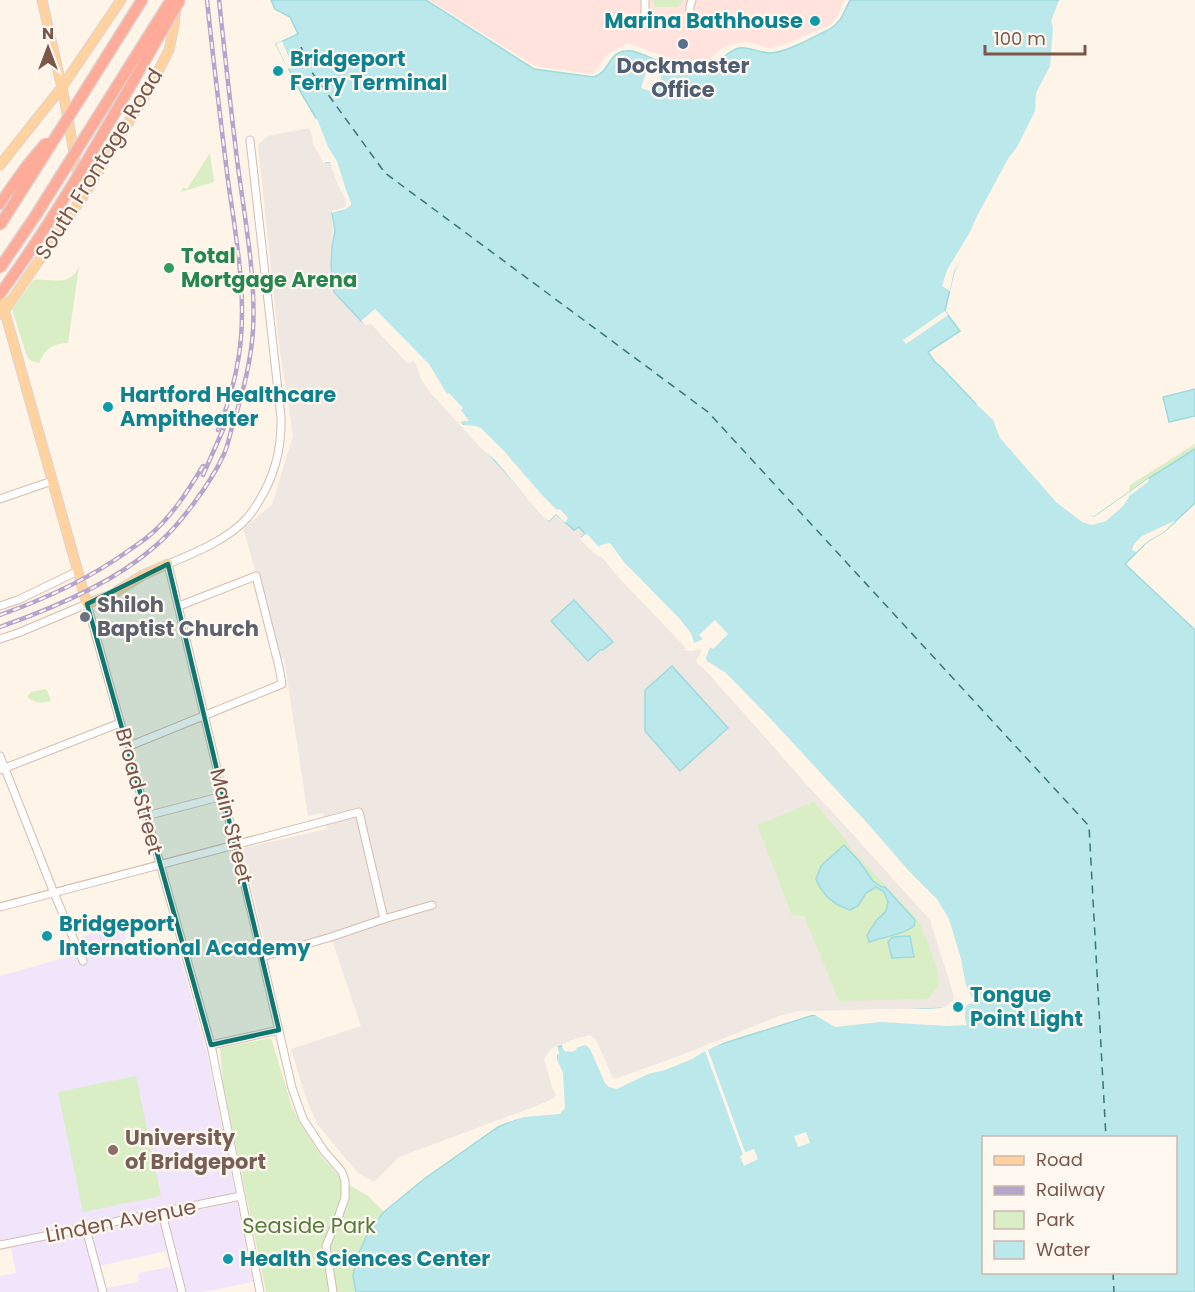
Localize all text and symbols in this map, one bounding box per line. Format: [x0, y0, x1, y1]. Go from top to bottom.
place label: Marina Bathhouse [604, 6, 803, 35]
marker: Marina Bathhouse [808, 14, 822, 28]
north arrow [18, 18, 78, 78]
scale bar [985, 18, 1086, 56]
text: N [42, 22, 54, 45]
text: 100 m [994, 26, 1046, 51]
marker: Dockmaster Office [676, 37, 690, 51]
place label: Bridgeport Ferry Terminal [290, 44, 448, 97]
place label: Dockmaster Office [617, 51, 750, 104]
street label: South Frontage Road [28, 63, 169, 265]
marker: Bridgeport Ferry Terminal [271, 64, 285, 78]
place label: Total Mortgage Arena [181, 241, 357, 294]
marker: Total Mortgage Arena [162, 261, 176, 275]
place label: Hartford Healthcare Ampitheater [120, 380, 336, 433]
marker: Hartford Healthcare Ampitheater [101, 400, 115, 414]
place label: Shiloh Baptist Church [97, 590, 259, 643]
marker: Shiloh Baptist Church [78, 610, 92, 624]
street label: Broad Street [109, 725, 170, 857]
street label: Main Street [203, 765, 260, 887]
place label: Bridgeport International Academy [59, 909, 311, 962]
marker: Bridgeport International Academy [40, 929, 54, 943]
place label: Tongue Point Light [970, 980, 1083, 1033]
marker: Tongue Point Light [951, 1000, 965, 1014]
place label: University of Bridgeport [125, 1123, 266, 1176]
legend [982, 1136, 1177, 1274]
marker: University of Bridgeport [106, 1143, 120, 1157]
text: Road [1036, 1147, 1083, 1172]
text: Railway [1036, 1177, 1105, 1202]
street label: Linden Avenue [43, 1192, 199, 1249]
text: Park [1036, 1207, 1075, 1232]
park label: Seaside Park [242, 1211, 376, 1240]
text: Water [1036, 1237, 1090, 1262]
place label: Health Sciences Center [240, 1244, 490, 1273]
marker: Health Sciences Center [221, 1252, 235, 1266]

